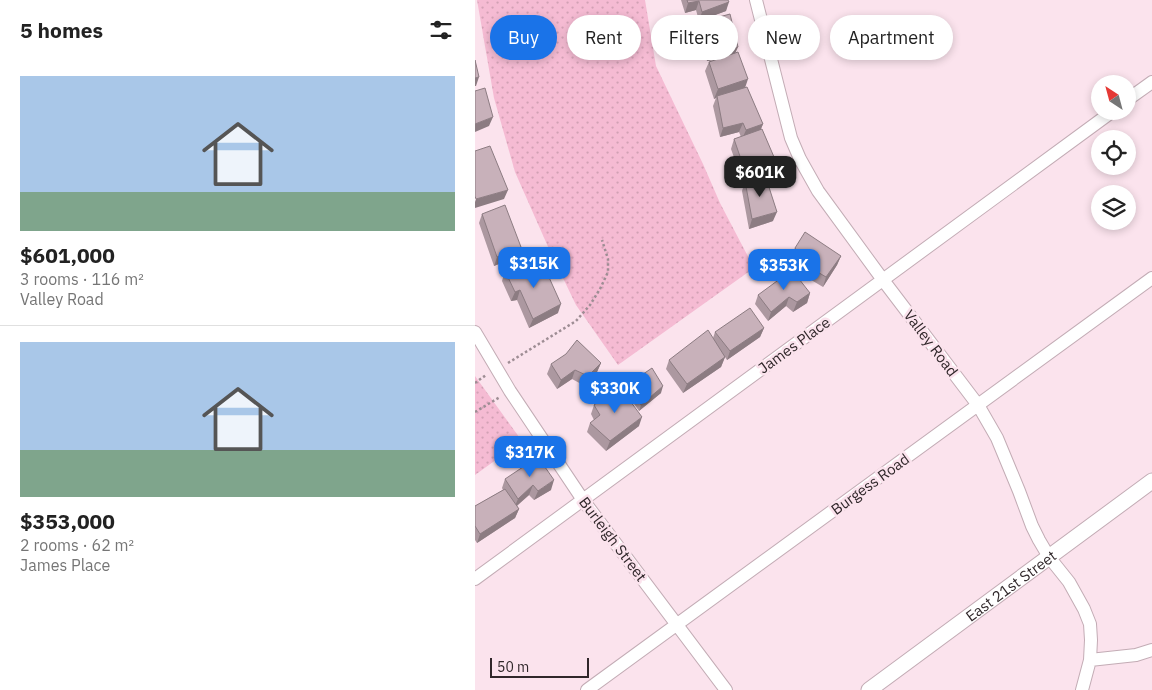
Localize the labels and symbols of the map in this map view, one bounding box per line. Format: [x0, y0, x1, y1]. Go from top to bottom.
north arrow [1091, 75, 1136, 120]
pin: $601K [725, 156, 795, 198]
pin: $315K [499, 246, 569, 289]
pin: $353K [749, 248, 819, 291]
street label: Valley Road [900, 306, 962, 380]
street label: James Place [754, 312, 834, 378]
pin: $330K [580, 372, 650, 414]
pin: $317K [495, 436, 565, 478]
street label: Burgess Road [827, 449, 913, 519]
street label: Burleigh Street [575, 493, 651, 585]
street label: East 21st Street [961, 546, 1060, 625]
scale bar [490, 655, 589, 678]

